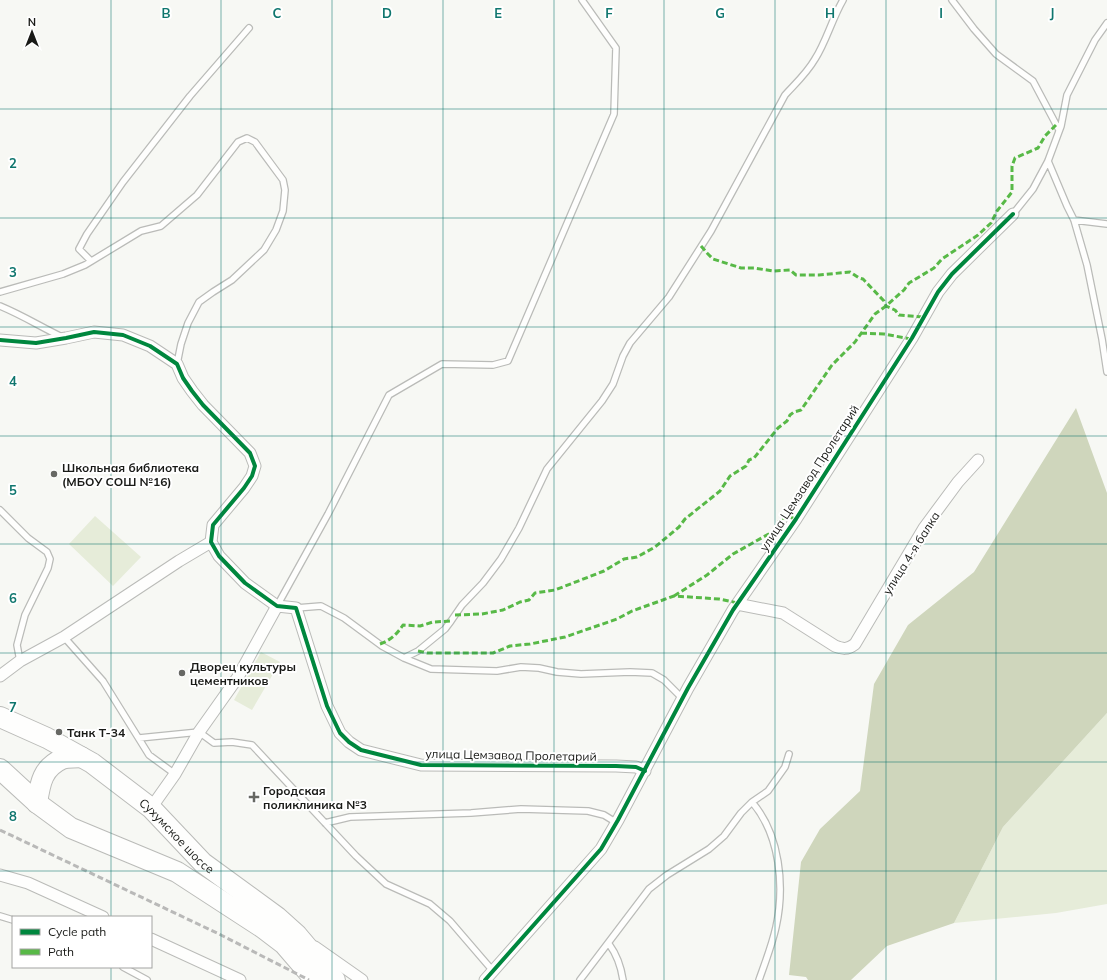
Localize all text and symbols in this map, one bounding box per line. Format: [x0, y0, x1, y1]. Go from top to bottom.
text: B [162, 5, 171, 21]
text: C [273, 5, 282, 21]
text: D [382, 5, 392, 21]
text: E [494, 5, 502, 21]
text: F [605, 5, 613, 21]
text: G [715, 5, 725, 21]
text: H [825, 5, 835, 21]
text: I [939, 5, 943, 21]
text: J [1050, 5, 1054, 21]
north arrow [12, 12, 52, 52]
text: N [28, 15, 36, 29]
text: 2 [9, 155, 17, 171]
text: 3 [9, 264, 17, 280]
text: 4 [9, 373, 17, 389]
street label: улица Цемзавод Пролетарий [756, 402, 862, 554]
place label: Школьная библиотека (МБОУ СОШ №16) [62, 460, 199, 489]
marker: Школьная библиотека (МБОУ СОШ №16) [49, 469, 59, 479]
text: 5 [9, 482, 17, 498]
street label: улица 4-я балка [879, 509, 943, 597]
text: 6 [9, 590, 17, 606]
place label: Дворец культуры цементников [190, 659, 296, 688]
marker: Дворец культуры цементников [177, 668, 187, 678]
text: 7 [9, 699, 17, 715]
place label: Танк Т-34 [67, 725, 125, 740]
marker: Танк Т-34 [54, 727, 64, 737]
street label: улица Цемзавод Пролетарий [425, 746, 597, 764]
place label: Городская поликлиника №3 [263, 783, 367, 812]
marker: Городская поликлиника №3 [248, 791, 260, 803]
street label: Сухумское шоссе [137, 795, 218, 877]
text: 8 [9, 808, 17, 824]
legend [12, 916, 152, 968]
text: Cycle path [48, 924, 106, 939]
text: Path [48, 944, 74, 959]

